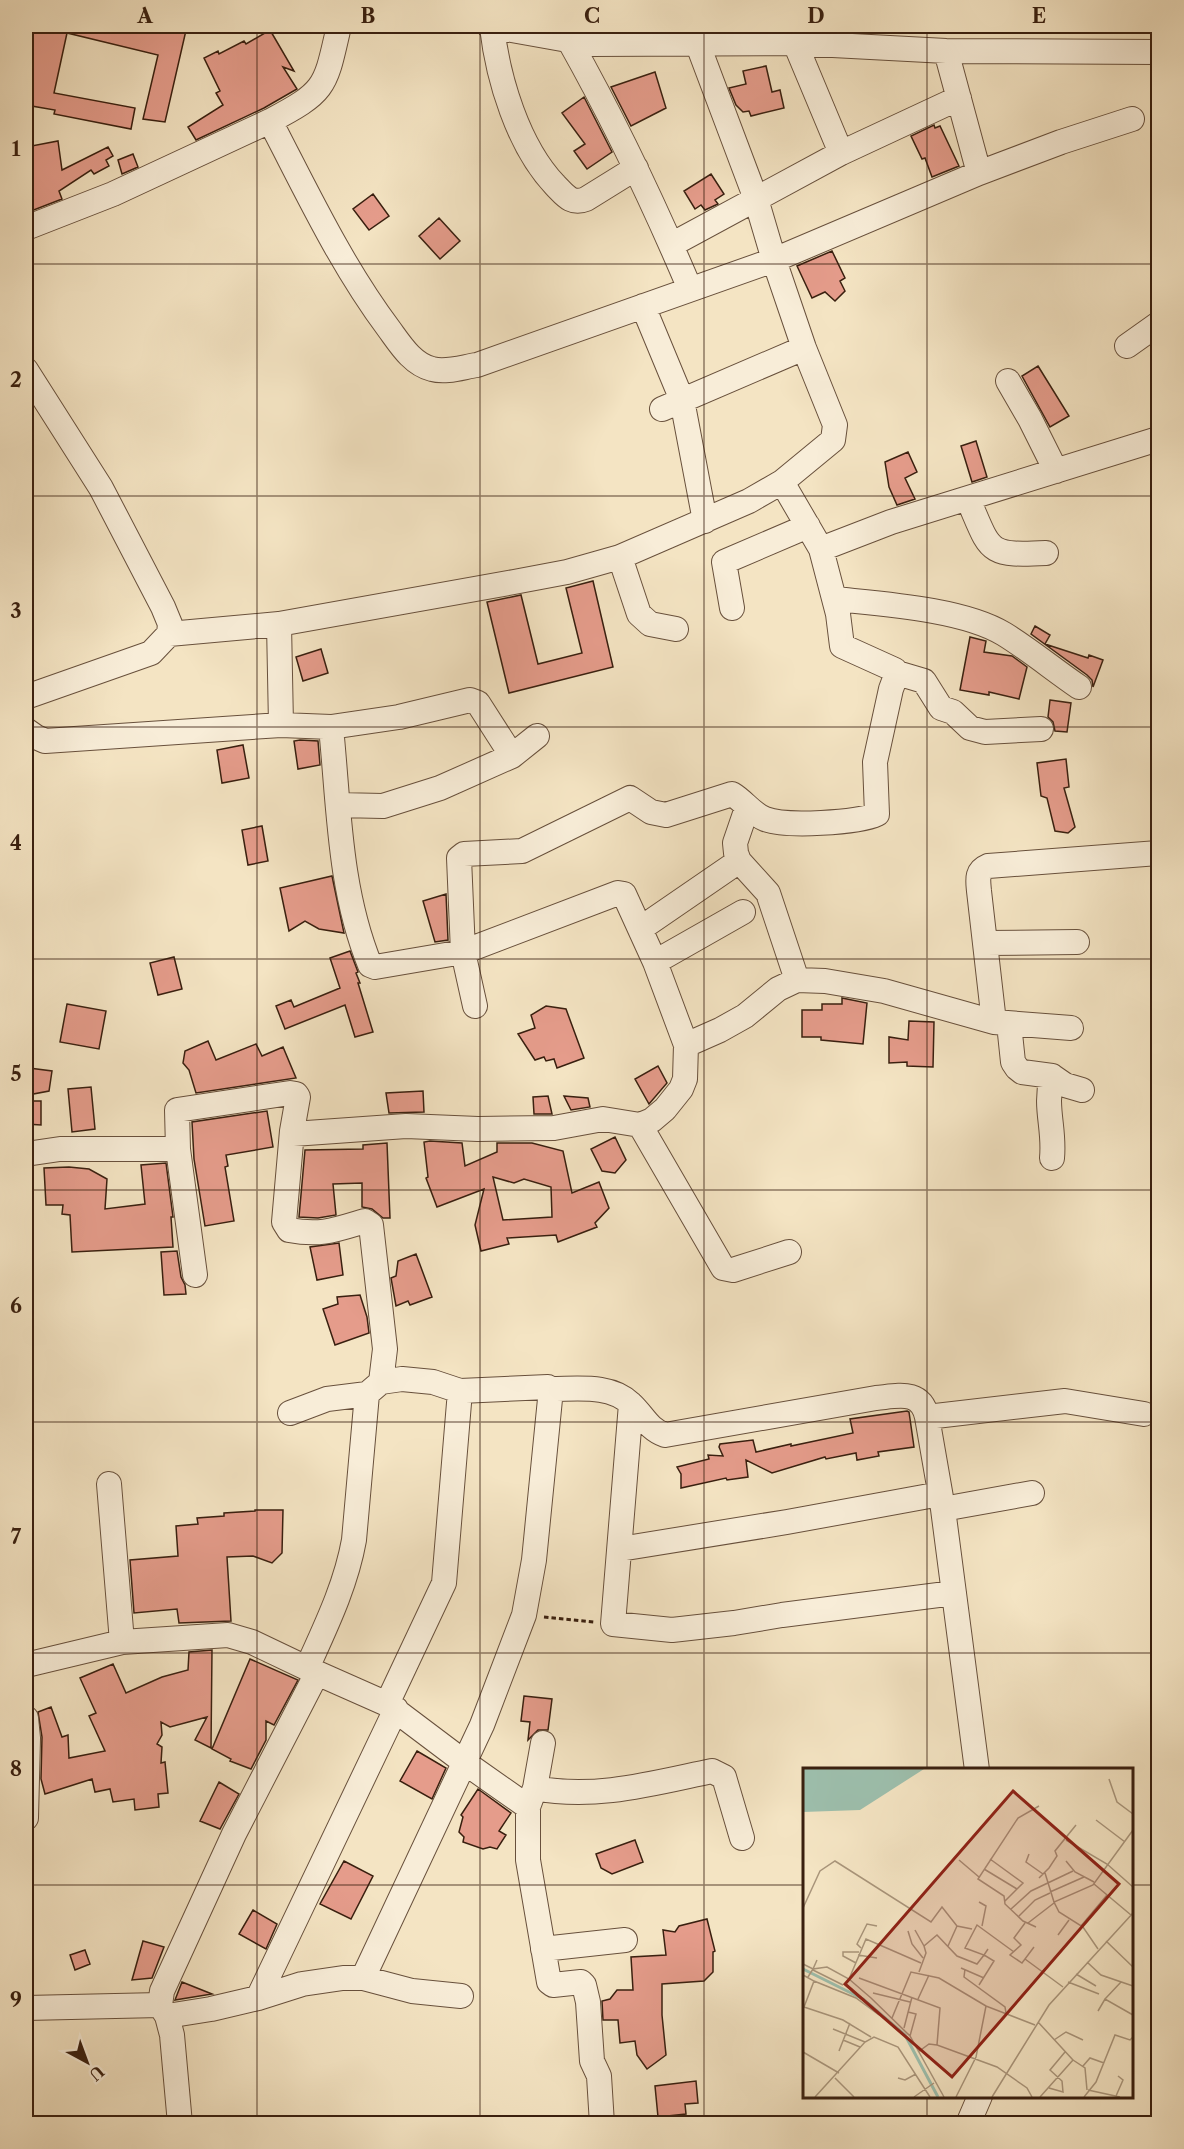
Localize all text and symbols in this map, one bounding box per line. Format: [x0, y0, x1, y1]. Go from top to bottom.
text: A [136, 4, 153, 28]
text: B [361, 4, 376, 28]
text: C [584, 4, 600, 28]
text: D [807, 4, 825, 28]
text: E [1032, 4, 1046, 28]
text: 1 [12, 137, 21, 161]
text: 2 [10, 368, 22, 392]
text: 3 [10, 599, 22, 623]
text: 4 [10, 831, 22, 855]
text: 5 [10, 1062, 22, 1086]
text: 6 [10, 1294, 22, 1318]
text: 7 [11, 1525, 22, 1549]
text: 8 [10, 1757, 22, 1781]
inset map [803, 1768, 1133, 2098]
text: 9 [10, 1988, 22, 2012]
north arrow [57, 2032, 117, 2092]
text: U [85, 2062, 108, 2085]

